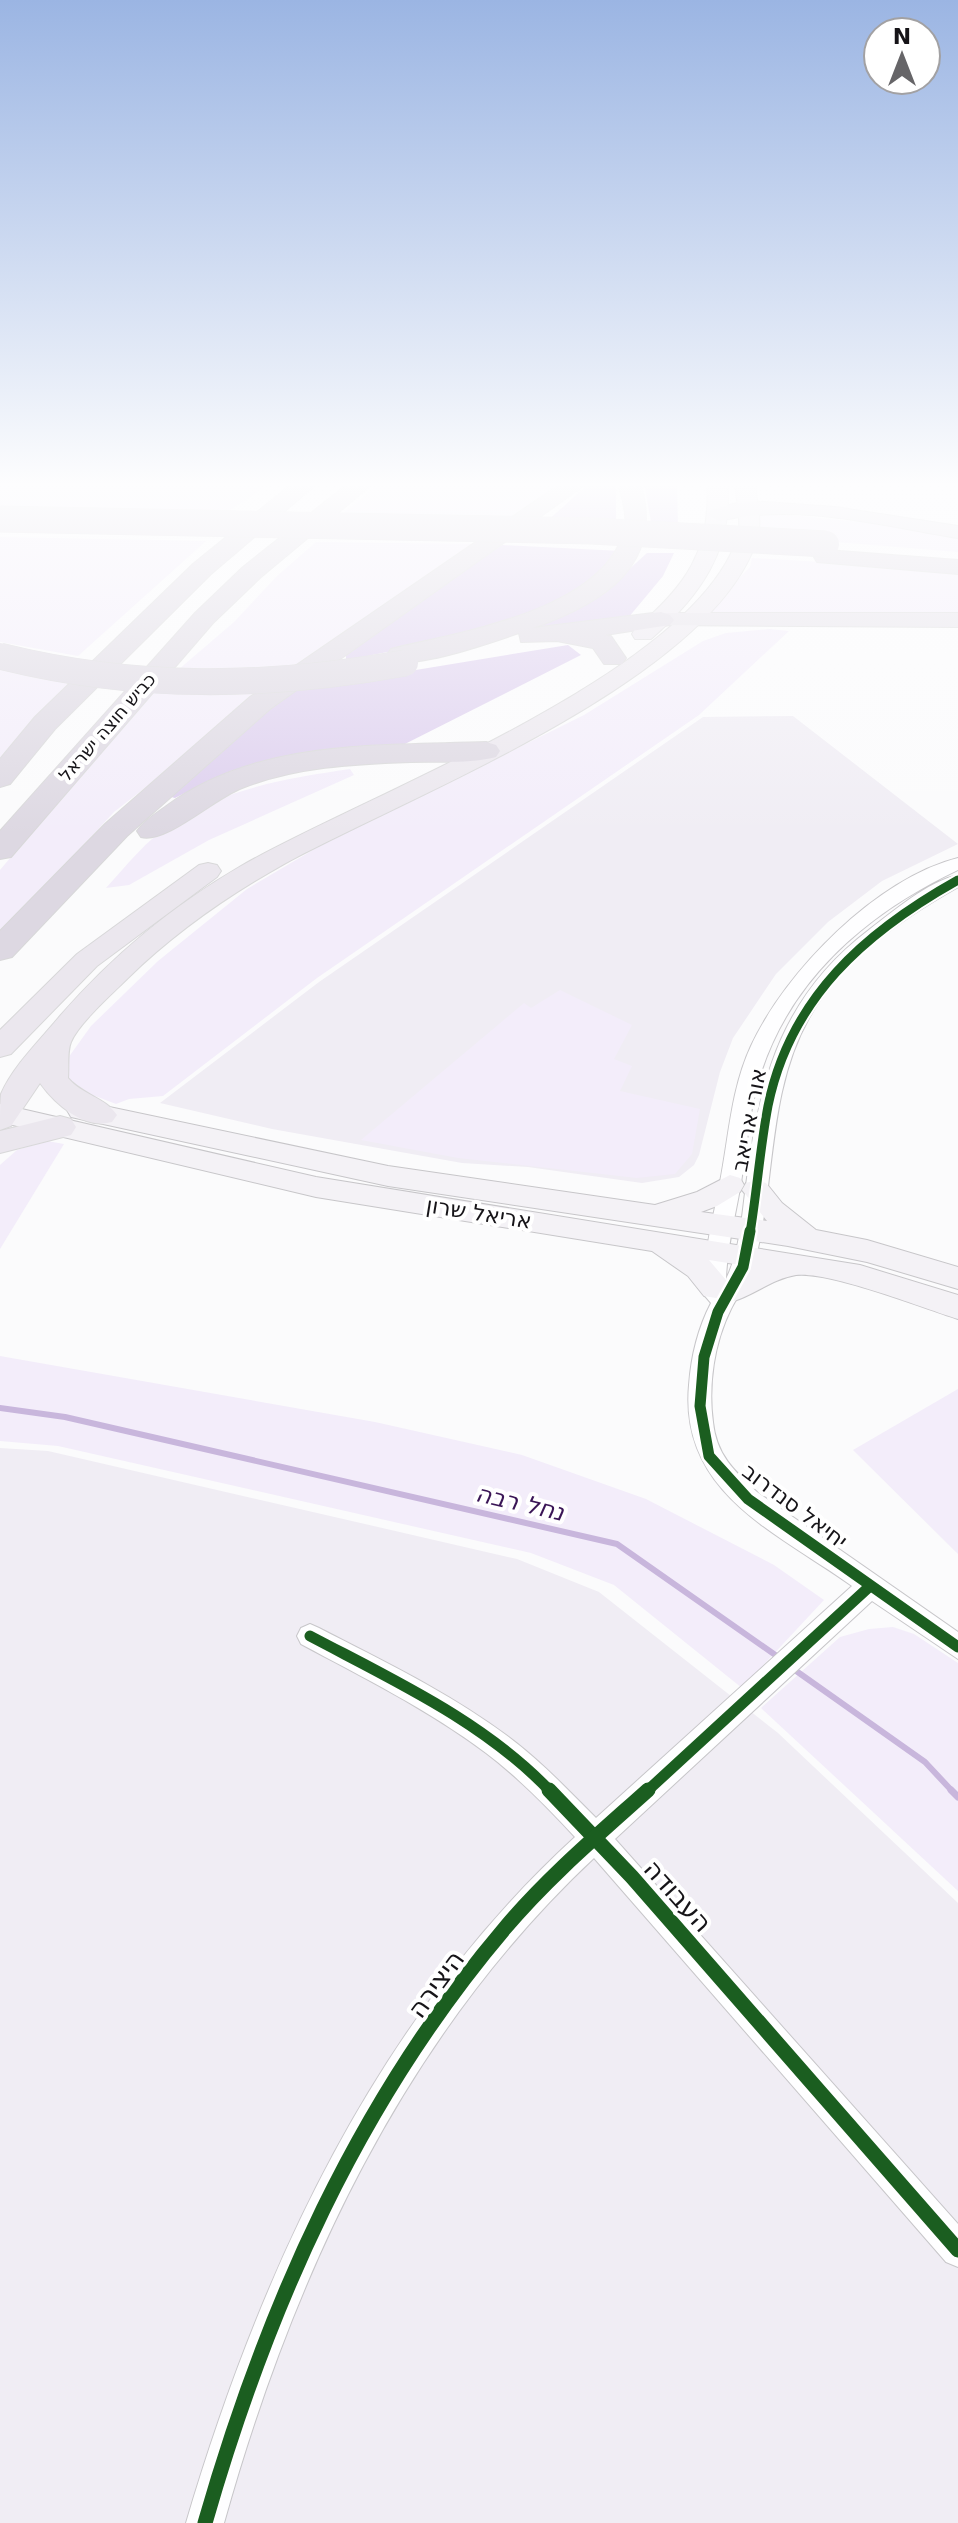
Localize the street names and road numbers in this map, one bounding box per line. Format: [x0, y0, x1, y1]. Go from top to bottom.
street label: כביש חוצה ישראל [54, 669, 160, 785]
street label: אורי אריאב [727, 1066, 771, 1174]
street label: אריאל שרון [425, 1192, 533, 1234]
street label: יחיאל סנדרוב [738, 1459, 852, 1553]
street label: העבודה [638, 1854, 718, 1938]
street label: היצירה [402, 1945, 470, 2023]

